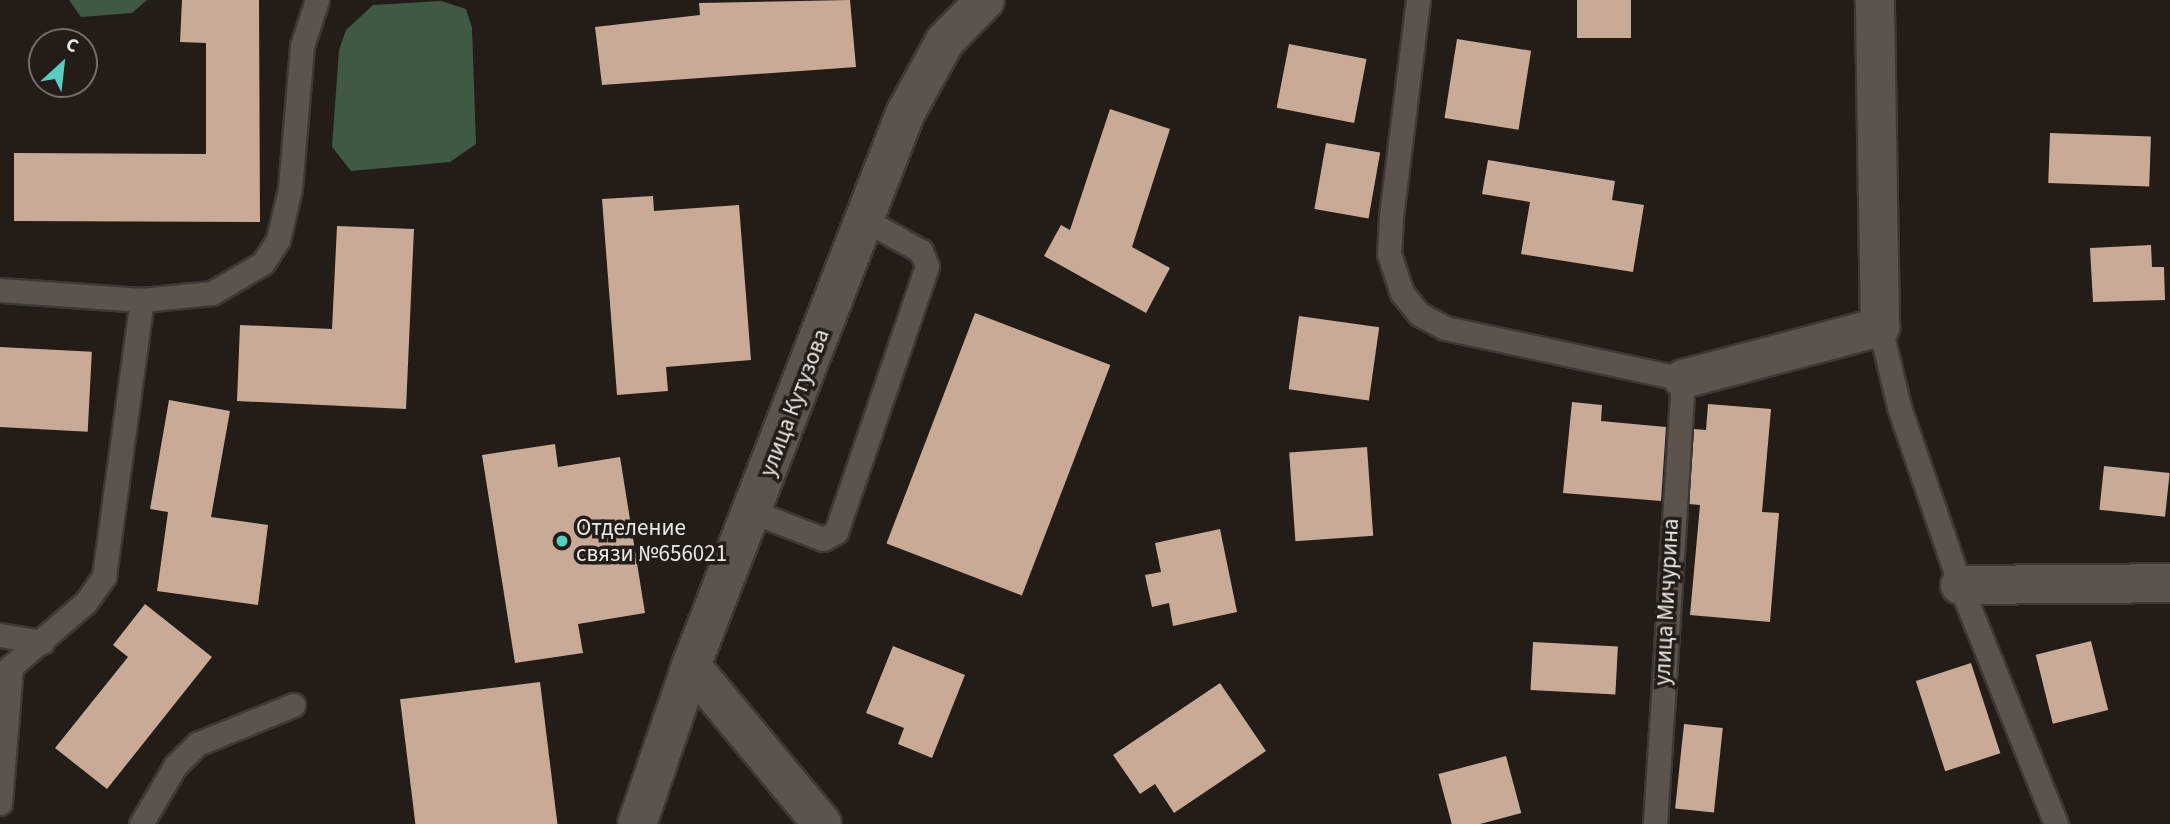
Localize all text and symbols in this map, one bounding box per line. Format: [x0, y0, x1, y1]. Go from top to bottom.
north arrow [28, 28, 98, 98]
text: С [61, 31, 83, 60]
street label: улица Кутузова [754, 325, 836, 481]
place label: Отделение связи №656021 [576, 514, 727, 568]
street label: улица Мичурина [1649, 518, 1685, 686]
marker: Отделение связи №656021 [554, 533, 570, 549]

